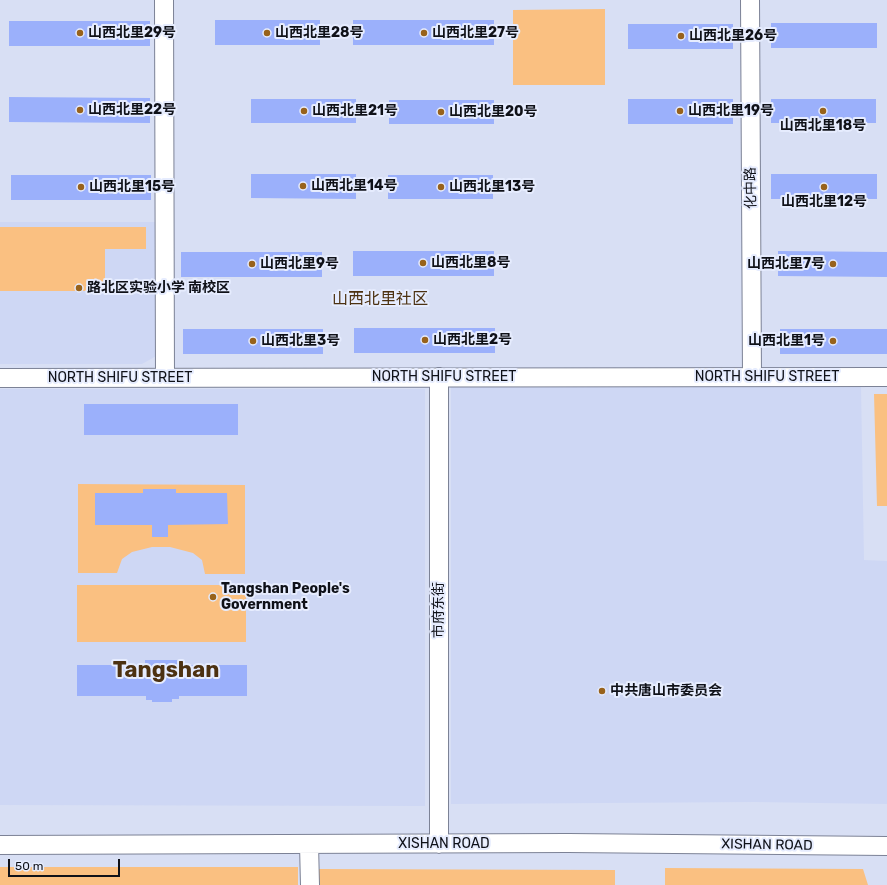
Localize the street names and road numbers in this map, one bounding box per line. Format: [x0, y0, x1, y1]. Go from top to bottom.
street label: 化中路 [742, 167, 760, 209]
street label: NORTH SHIFU STREET [372, 369, 516, 385]
street label: NORTH SHIFU STREET [695, 369, 839, 385]
street label: NORTH SHIFU STREET [48, 370, 192, 386]
street label: 市府东街 [431, 582, 447, 638]
street label: XISHAN ROAD [398, 836, 490, 852]
street label: XISHAN ROAD [721, 836, 813, 854]

